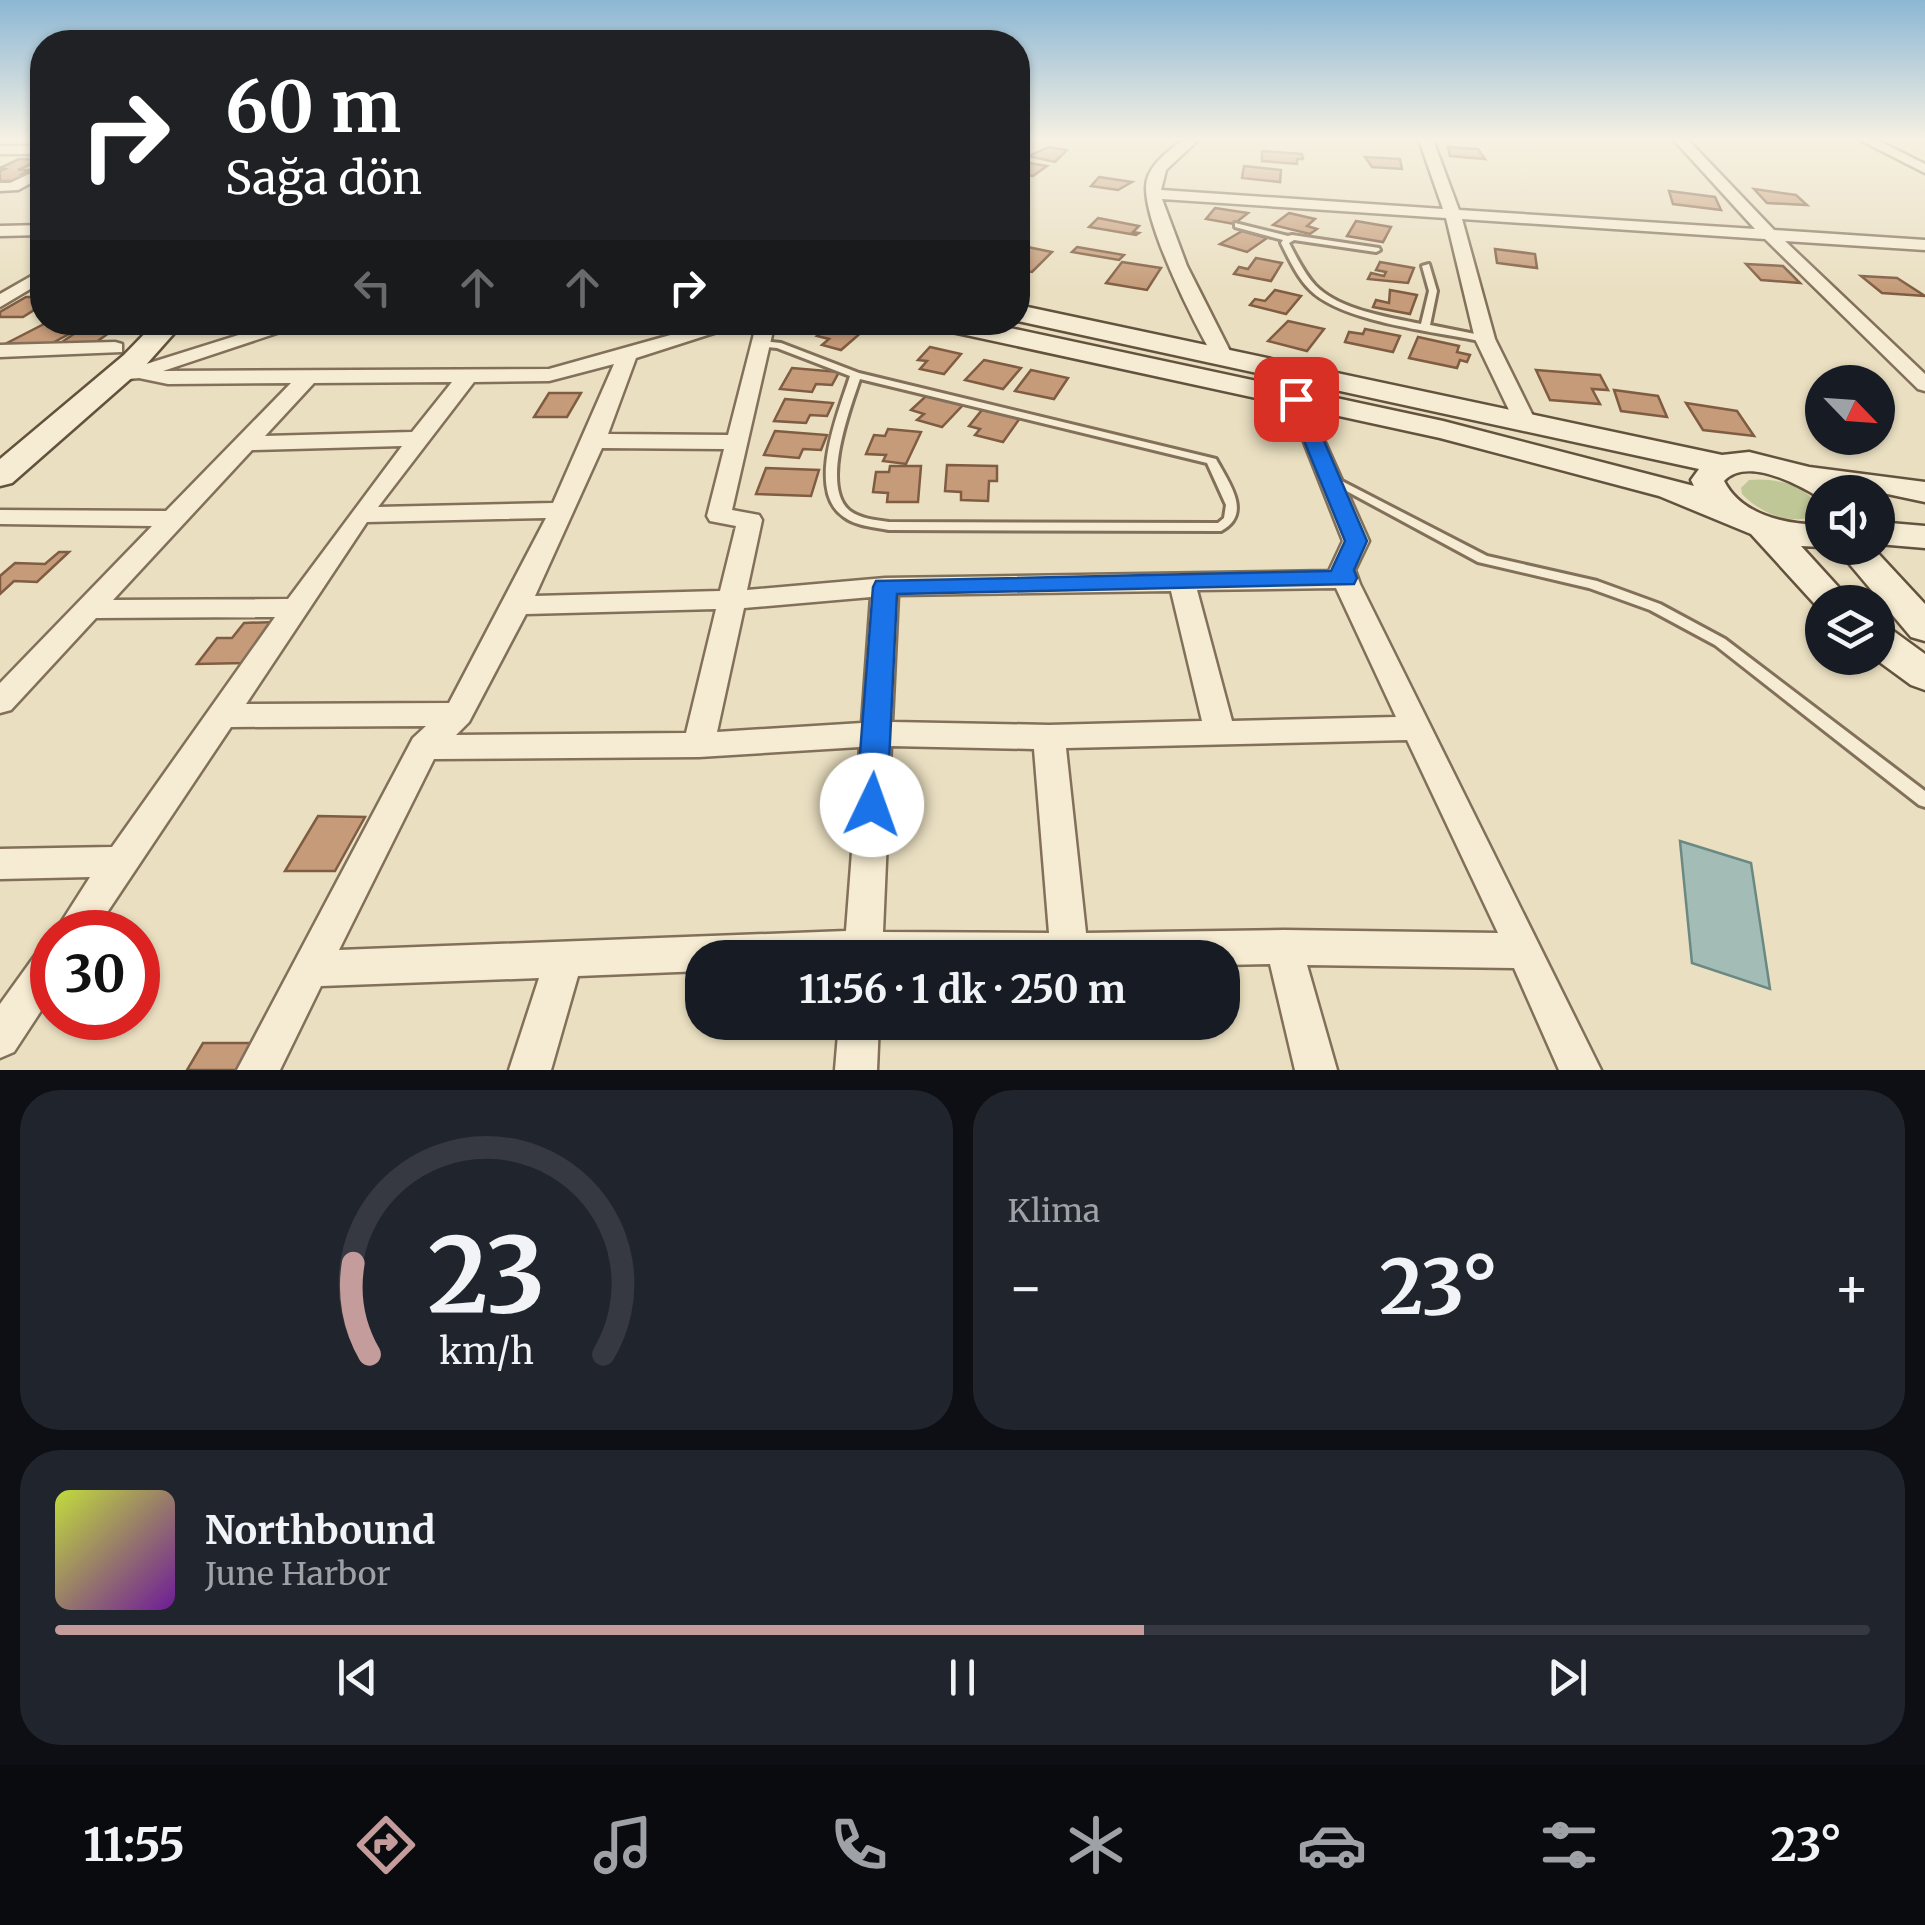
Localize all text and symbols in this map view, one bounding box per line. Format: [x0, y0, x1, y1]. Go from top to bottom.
text: 60 m [225, 63, 401, 151]
icon: right [60, 70, 190, 200]
text: Sağa dön [225, 150, 422, 206]
icon: left [345, 260, 400, 315]
icon: ahead [450, 260, 505, 315]
icon: ahead [555, 260, 610, 315]
icon: right [660, 260, 715, 315]
pin [1254, 357, 1339, 442]
north arrow [1805, 365, 1895, 455]
map controls [1805, 365, 1895, 675]
icon: arrive [1269, 372, 1324, 427]
button: sound [1805, 475, 1895, 565]
button: layers [1805, 585, 1895, 675]
position arrow [820, 753, 924, 857]
speed limit sign: 30 [30, 910, 160, 1040]
text: 11:56 · 1 dk · 250 m [799, 966, 1126, 1013]
text: Klima [1008, 1191, 1100, 1231]
text: 23 [427, 1210, 545, 1340]
text: 23° [1379, 1240, 1498, 1334]
text: − [1008, 1253, 1044, 1322]
text: + [1833, 1253, 1870, 1322]
text: km/h [439, 1329, 534, 1374]
text: Northbound [205, 1507, 435, 1554]
text: June Harbor [205, 1554, 391, 1594]
icon: previous [330, 1650, 385, 1705]
icon: pause [935, 1650, 990, 1705]
icon: next [1540, 1650, 1595, 1705]
icon: directions [351, 1810, 421, 1880]
icon: music [588, 1810, 658, 1880]
icon: phone [824, 1810, 894, 1880]
icon: climate [1061, 1810, 1131, 1880]
icon: car [1297, 1810, 1367, 1880]
icon: filters [1534, 1810, 1604, 1880]
text: 11:55 [83, 1817, 185, 1873]
text: 23° [1770, 1817, 1842, 1873]

